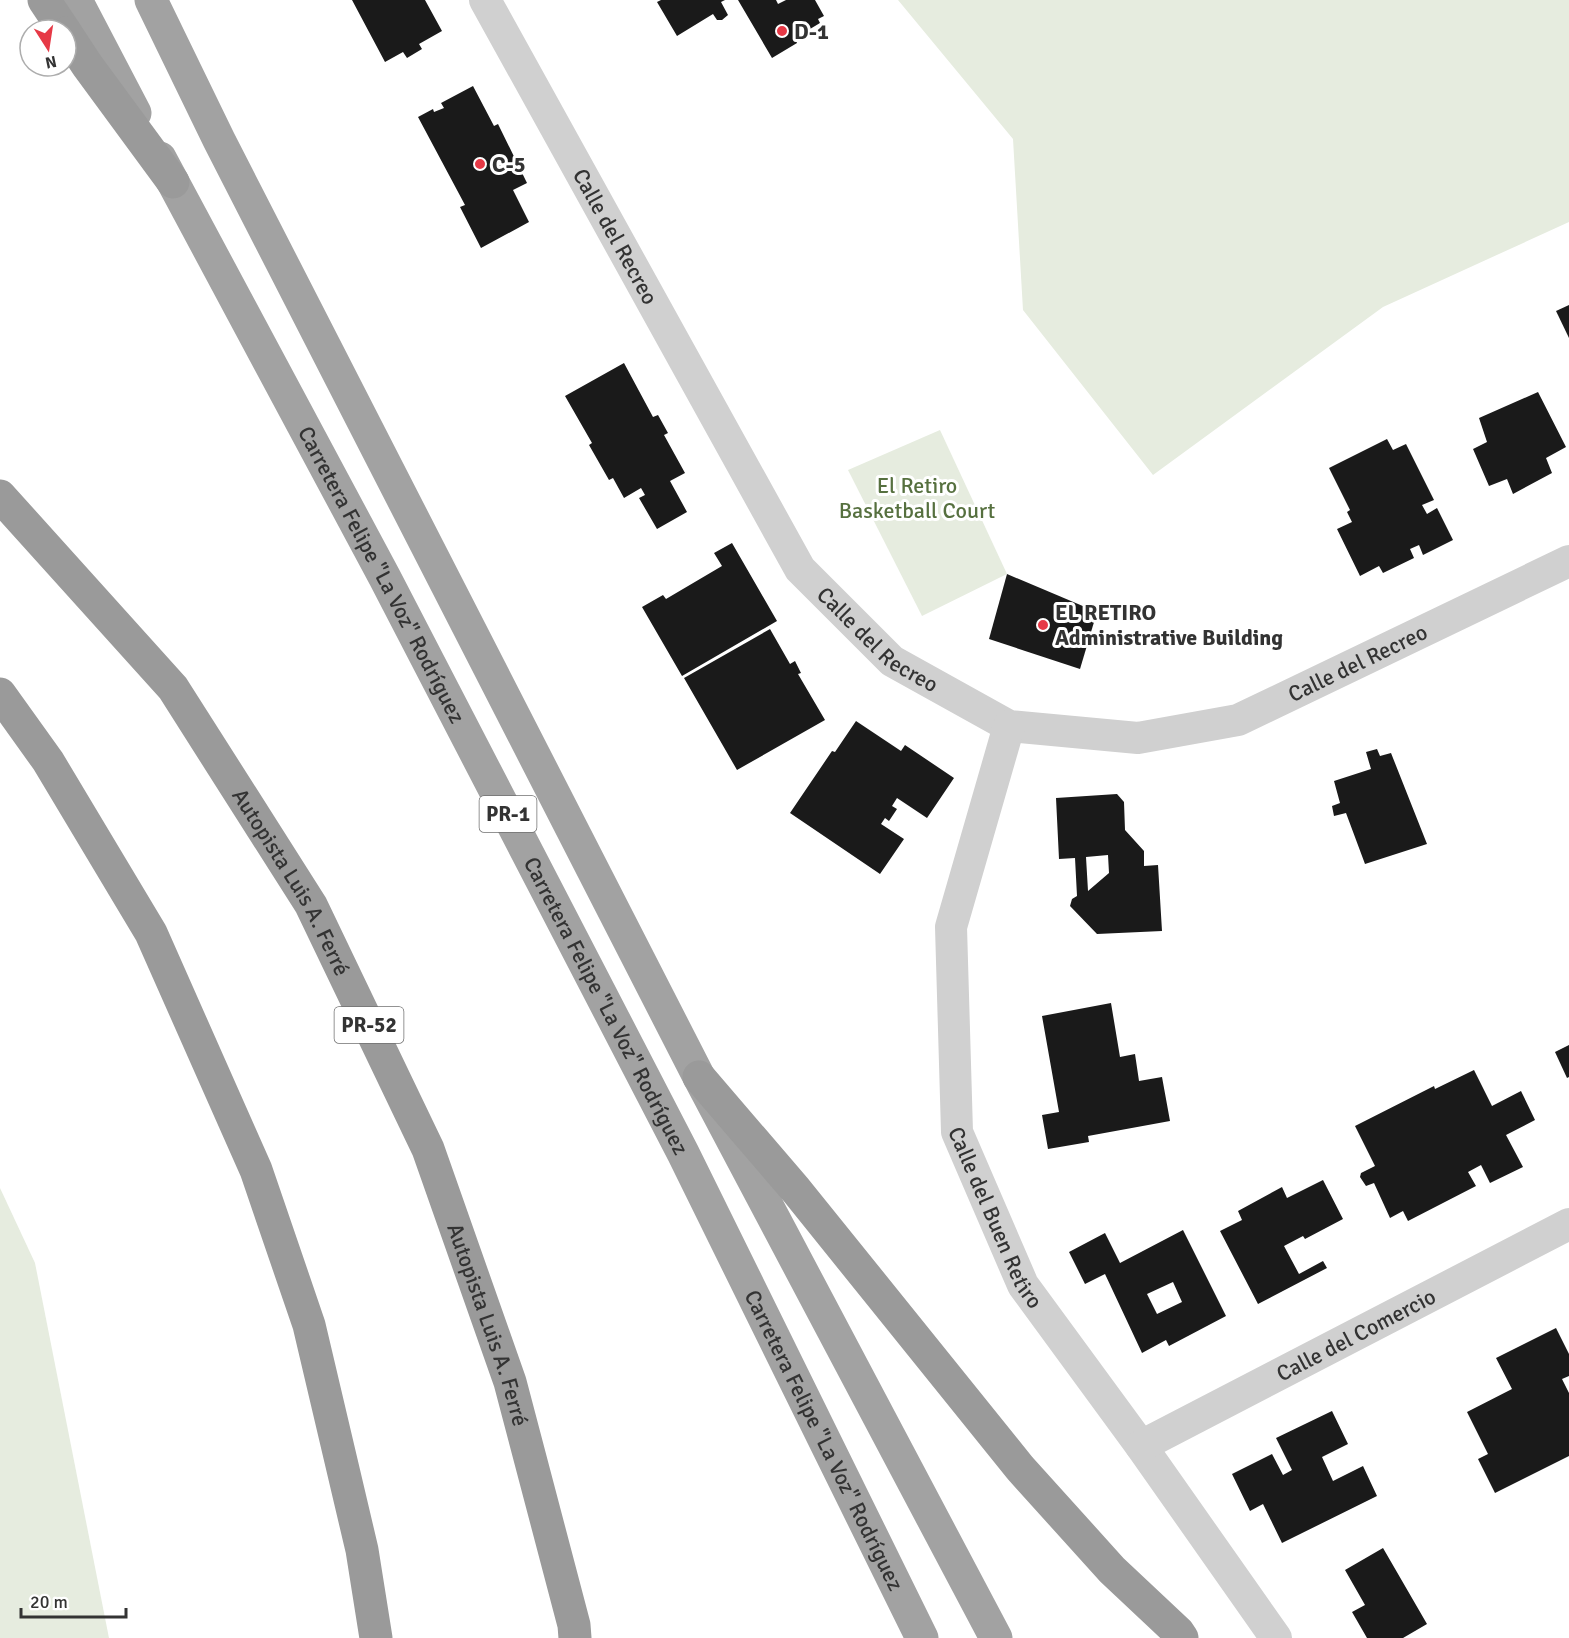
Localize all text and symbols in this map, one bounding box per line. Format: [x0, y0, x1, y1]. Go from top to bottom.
north arrow [18, 18, 78, 78]
place label: D-1 [794, 18, 829, 45]
marker: D-1 [775, 24, 789, 38]
text: N [43, 51, 58, 73]
place label: C-5 [492, 151, 526, 178]
marker: C-5 [473, 157, 487, 171]
street label: Calle del Recreo [567, 164, 664, 309]
street label: Carretera Felipe "La Voz" Rodríguez [293, 421, 471, 728]
park label: El Retiro Basketball Court [839, 472, 996, 524]
street label: Calle del Recreo [812, 581, 943, 698]
place label: EL RETIRO Administrative Building [1055, 599, 1283, 651]
marker: EL RETIRO Administrative Building [1036, 618, 1050, 632]
street label: Calle del Recreo [1283, 618, 1431, 708]
street label: Autopista Luis A. Ferré [227, 783, 356, 980]
road number: PR-1 [480, 796, 536, 832]
street label: Carretera Felipe "La Voz" Rodríguez [518, 852, 695, 1159]
road number: PR-52 [334, 1007, 404, 1043]
street label: Calle del Buen Retiro [943, 1122, 1049, 1314]
street label: Autopista Luis A. Ferré [442, 1220, 534, 1429]
street label: Calle del Comercio [1272, 1282, 1440, 1387]
street label: Carretera Felipe "La Voz" Rodríguez [739, 1285, 910, 1595]
scale bar [21, 1581, 126, 1619]
text: 20 m [30, 1591, 68, 1613]

